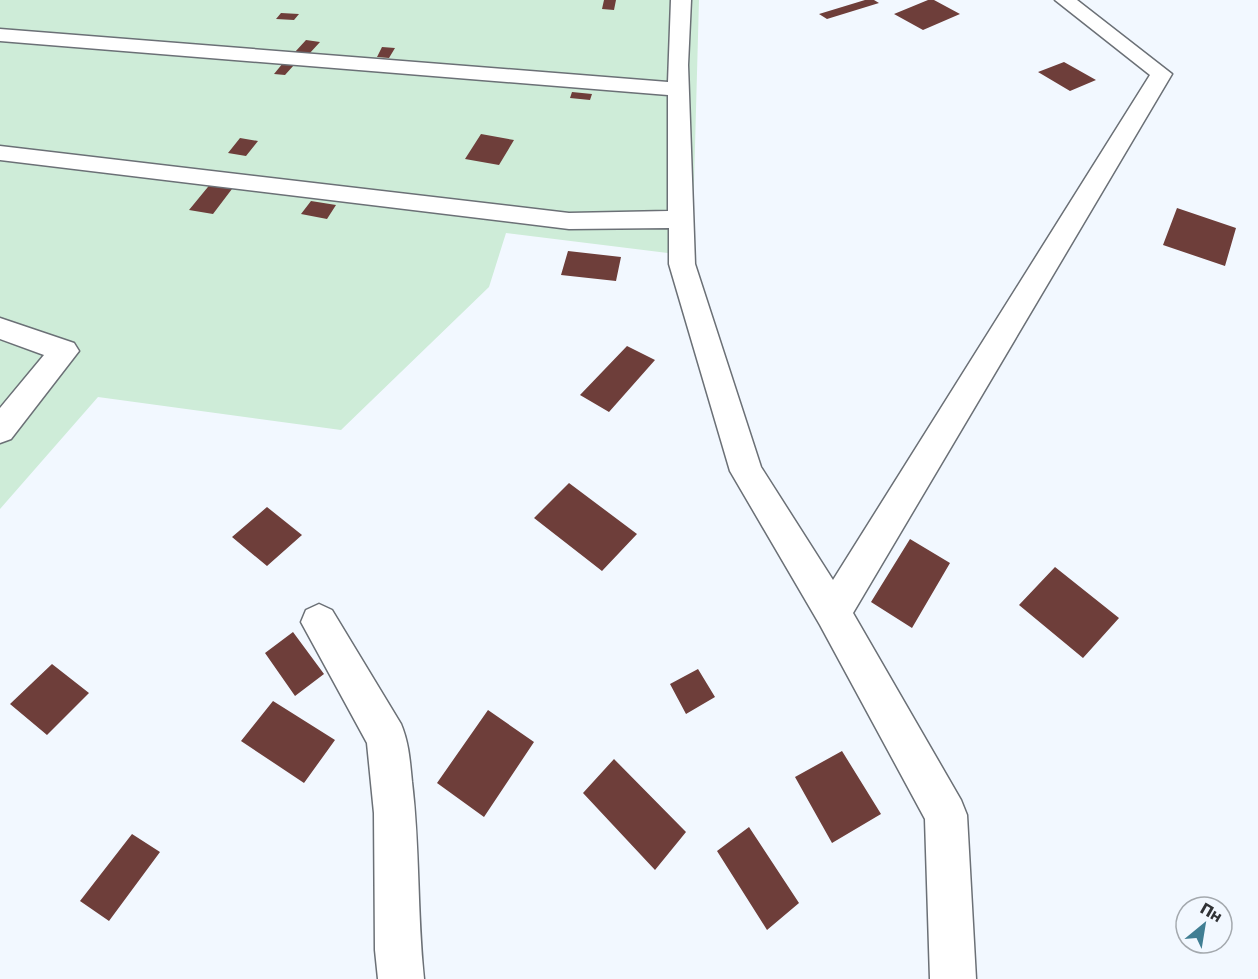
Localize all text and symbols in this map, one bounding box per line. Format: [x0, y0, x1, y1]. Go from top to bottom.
north arrow [1174, 895, 1234, 955]
text: Пн [1197, 898, 1226, 926]

